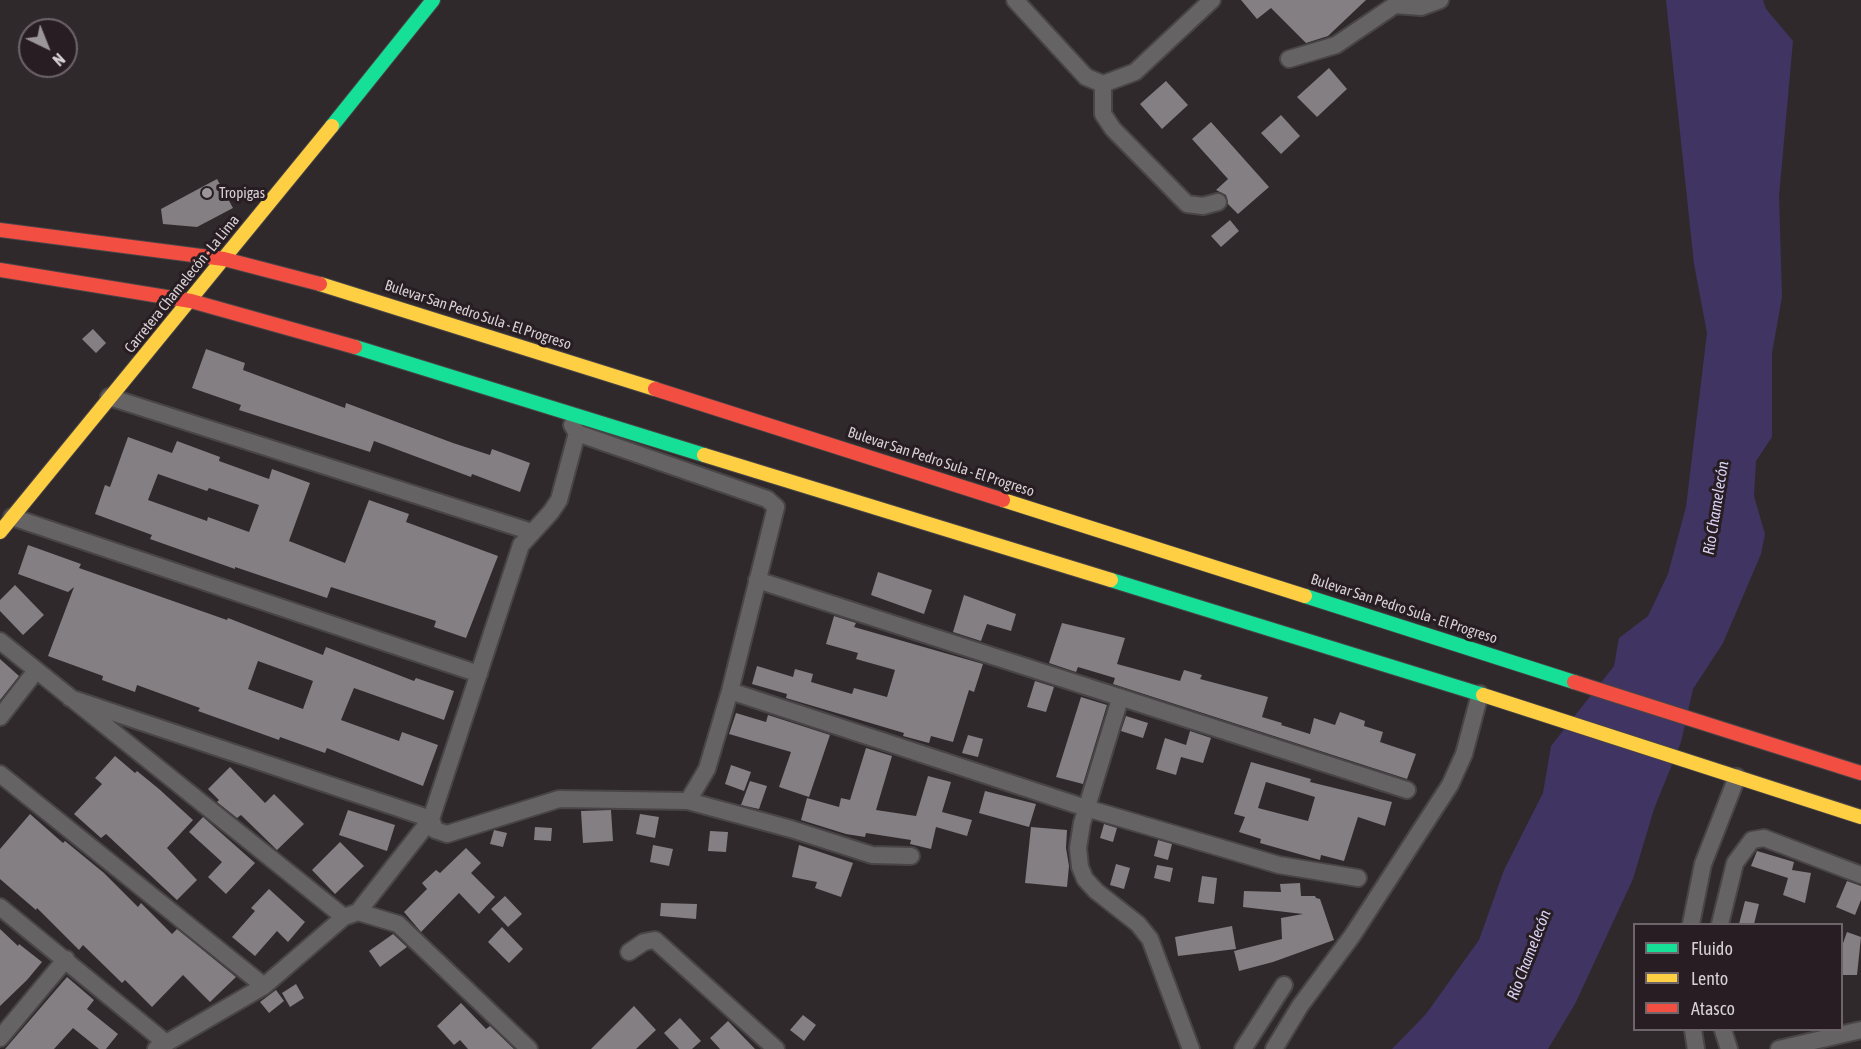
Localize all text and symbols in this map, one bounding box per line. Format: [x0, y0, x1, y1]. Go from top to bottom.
north arrow [18, 18, 78, 78]
text: N [49, 50, 69, 70]
place label: Tropigas [219, 184, 265, 202]
marker: Tropigas [200, 186, 214, 200]
street label: Carretera Chamelecón - La Lima [121, 211, 243, 357]
street label: Bulevar San Pedro Sula - El Progreso [382, 276, 574, 354]
street label: Bulevar San Pedro Sula - El Progreso [845, 423, 1037, 501]
water label: Río Chamelecón [1699, 460, 1733, 556]
street label: Bulevar San Pedro Sula - El Progreso [1308, 570, 1500, 648]
water label: Río Chamelecón [1503, 907, 1555, 1003]
legend [1633, 923, 1843, 1031]
text: Fluido [1691, 938, 1733, 959]
text: Lento [1691, 968, 1728, 989]
text: Atasco [1691, 998, 1735, 1019]

